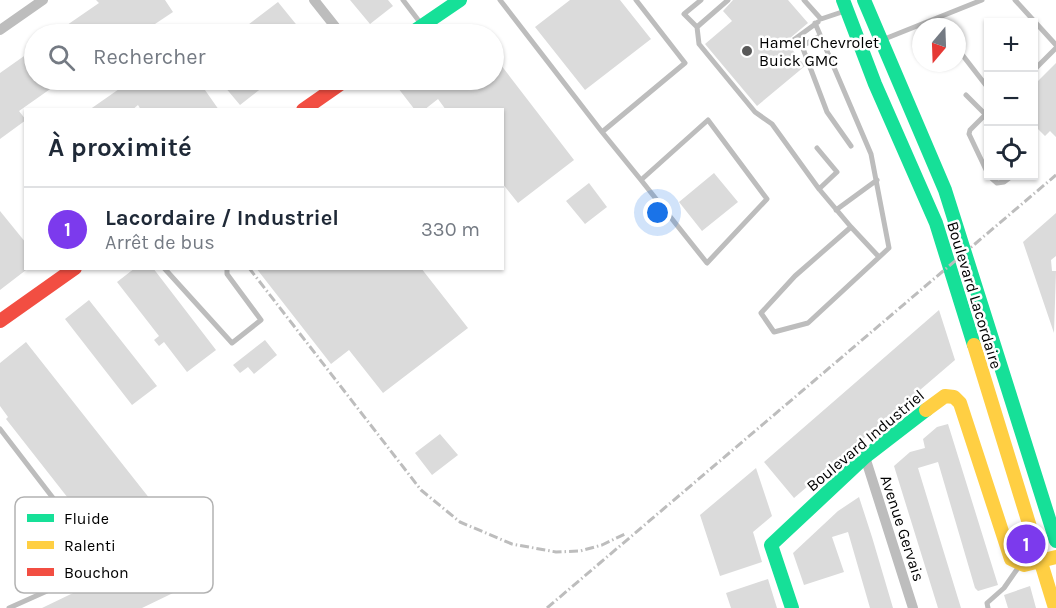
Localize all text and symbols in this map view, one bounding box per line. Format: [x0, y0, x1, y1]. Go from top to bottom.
north arrow [912, 18, 966, 72]
map controls [984, 18, 1038, 180]
button: + [984, 18, 1038, 72]
search box [24, 24, 504, 90]
place label: Hamel Chevrolet Buick GMC [759, 33, 879, 70]
icon: search [45, 41, 78, 74]
text: Rechercher [93, 44, 206, 70]
marker: Hamel Chevrolet Buick GMC [740, 44, 754, 58]
button: − [984, 72, 1038, 126]
button: locate [984, 126, 1038, 180]
text: À proximité [48, 132, 192, 163]
your location [643, 198, 672, 227]
text: Lacordaire / Industriel [105, 205, 339, 231]
text: 1 [64, 218, 71, 241]
text: 330 m [421, 218, 480, 241]
street label: Boulevard Lacordaire [943, 219, 1006, 371]
text: Arrêt de bus [105, 231, 215, 254]
street label: Boulevard Industriel [803, 386, 928, 495]
street label: Avenue Gervais [876, 473, 929, 584]
legend [15, 497, 213, 593]
text: Fluide [64, 509, 109, 528]
pin: 1 [1006, 522, 1046, 566]
text: Ralenti [64, 536, 116, 555]
text: Bouchon [64, 563, 129, 582]

